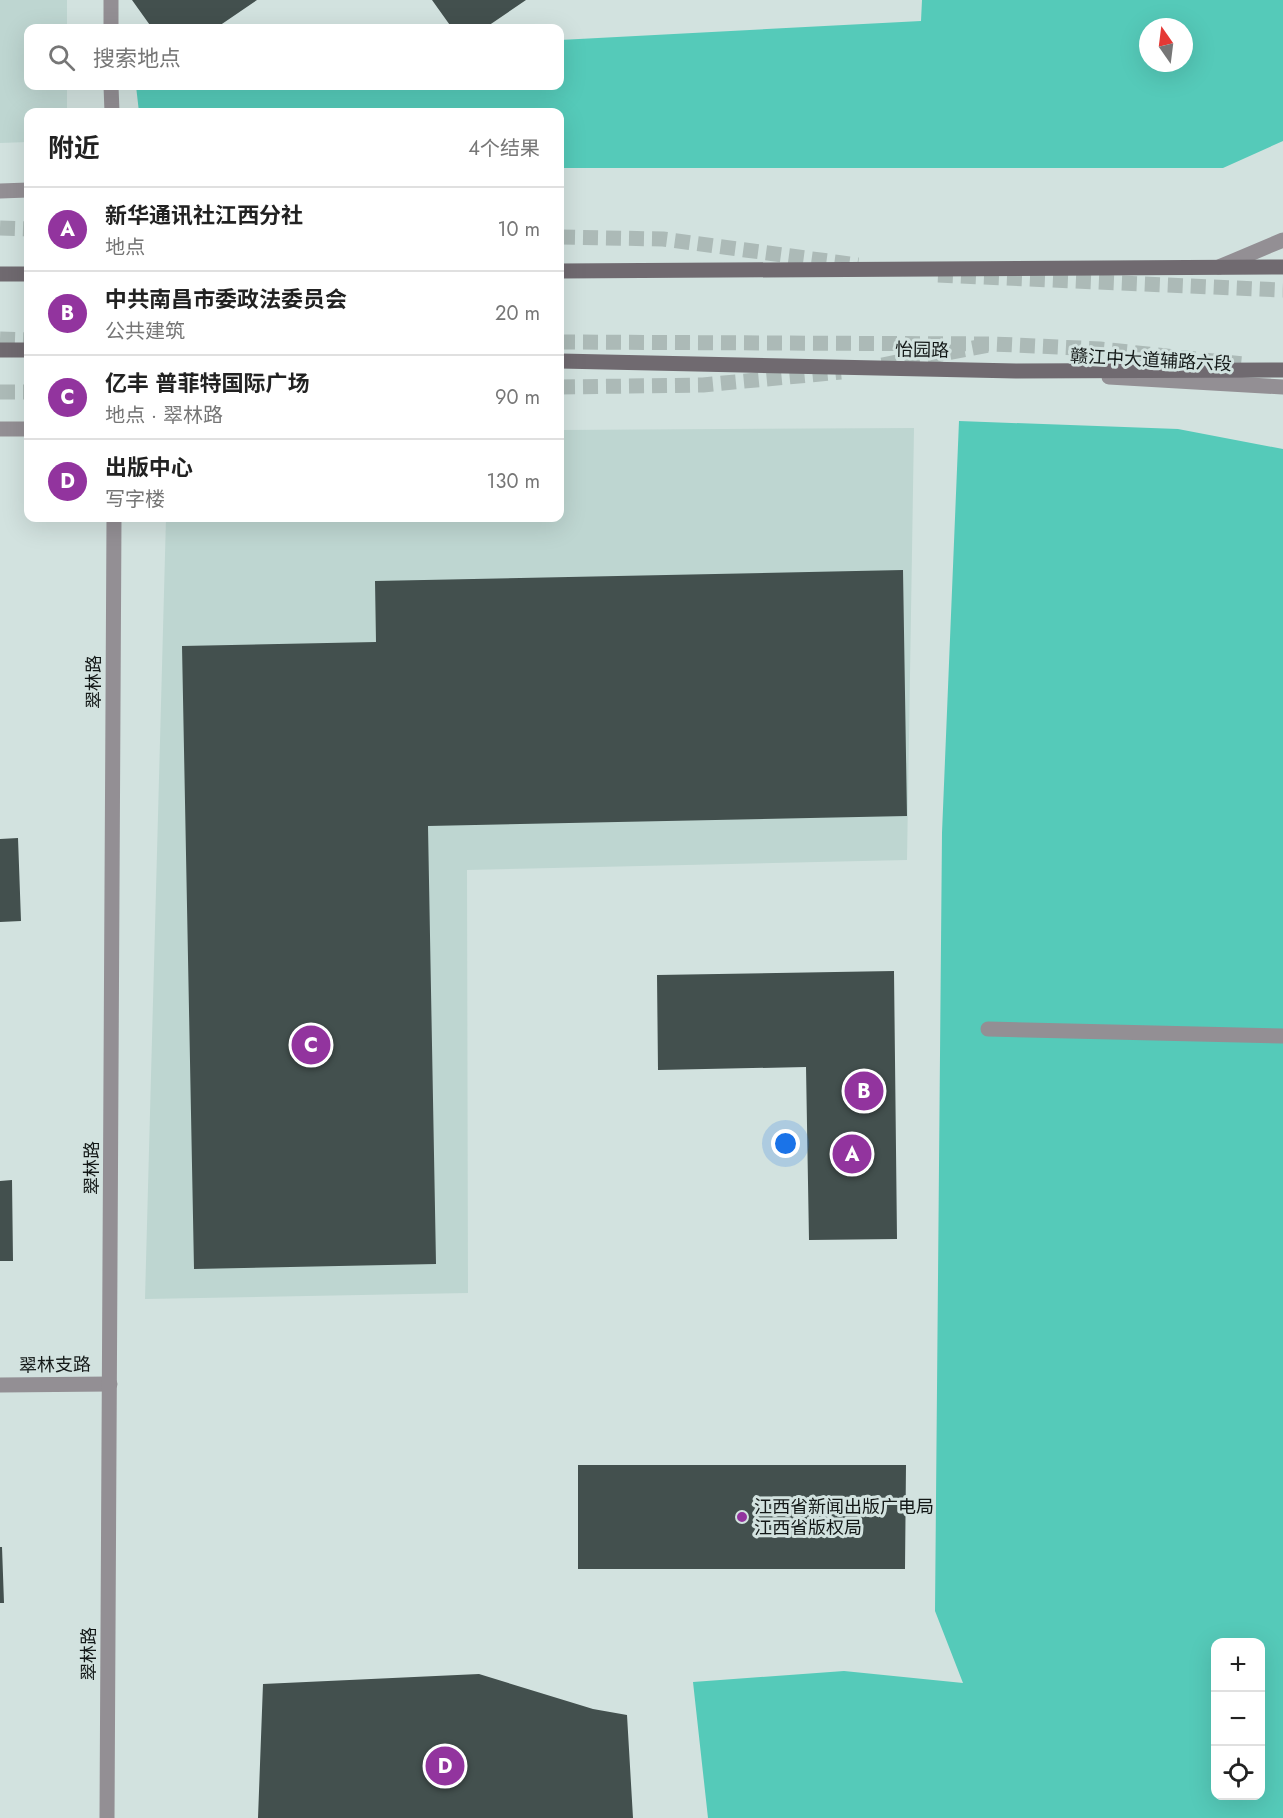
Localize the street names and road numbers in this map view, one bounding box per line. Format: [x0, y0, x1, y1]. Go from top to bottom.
street label: 怡园路 [895, 337, 949, 363]
street label: 赣江中大道辅路六段 [1069, 343, 1233, 377]
street label: 翠林路 [81, 655, 107, 709]
street label: 翠林路 [79, 1141, 105, 1195]
street label: 翠林支路 [19, 1351, 91, 1379]
street label: 翠林路 [76, 1627, 102, 1681]

